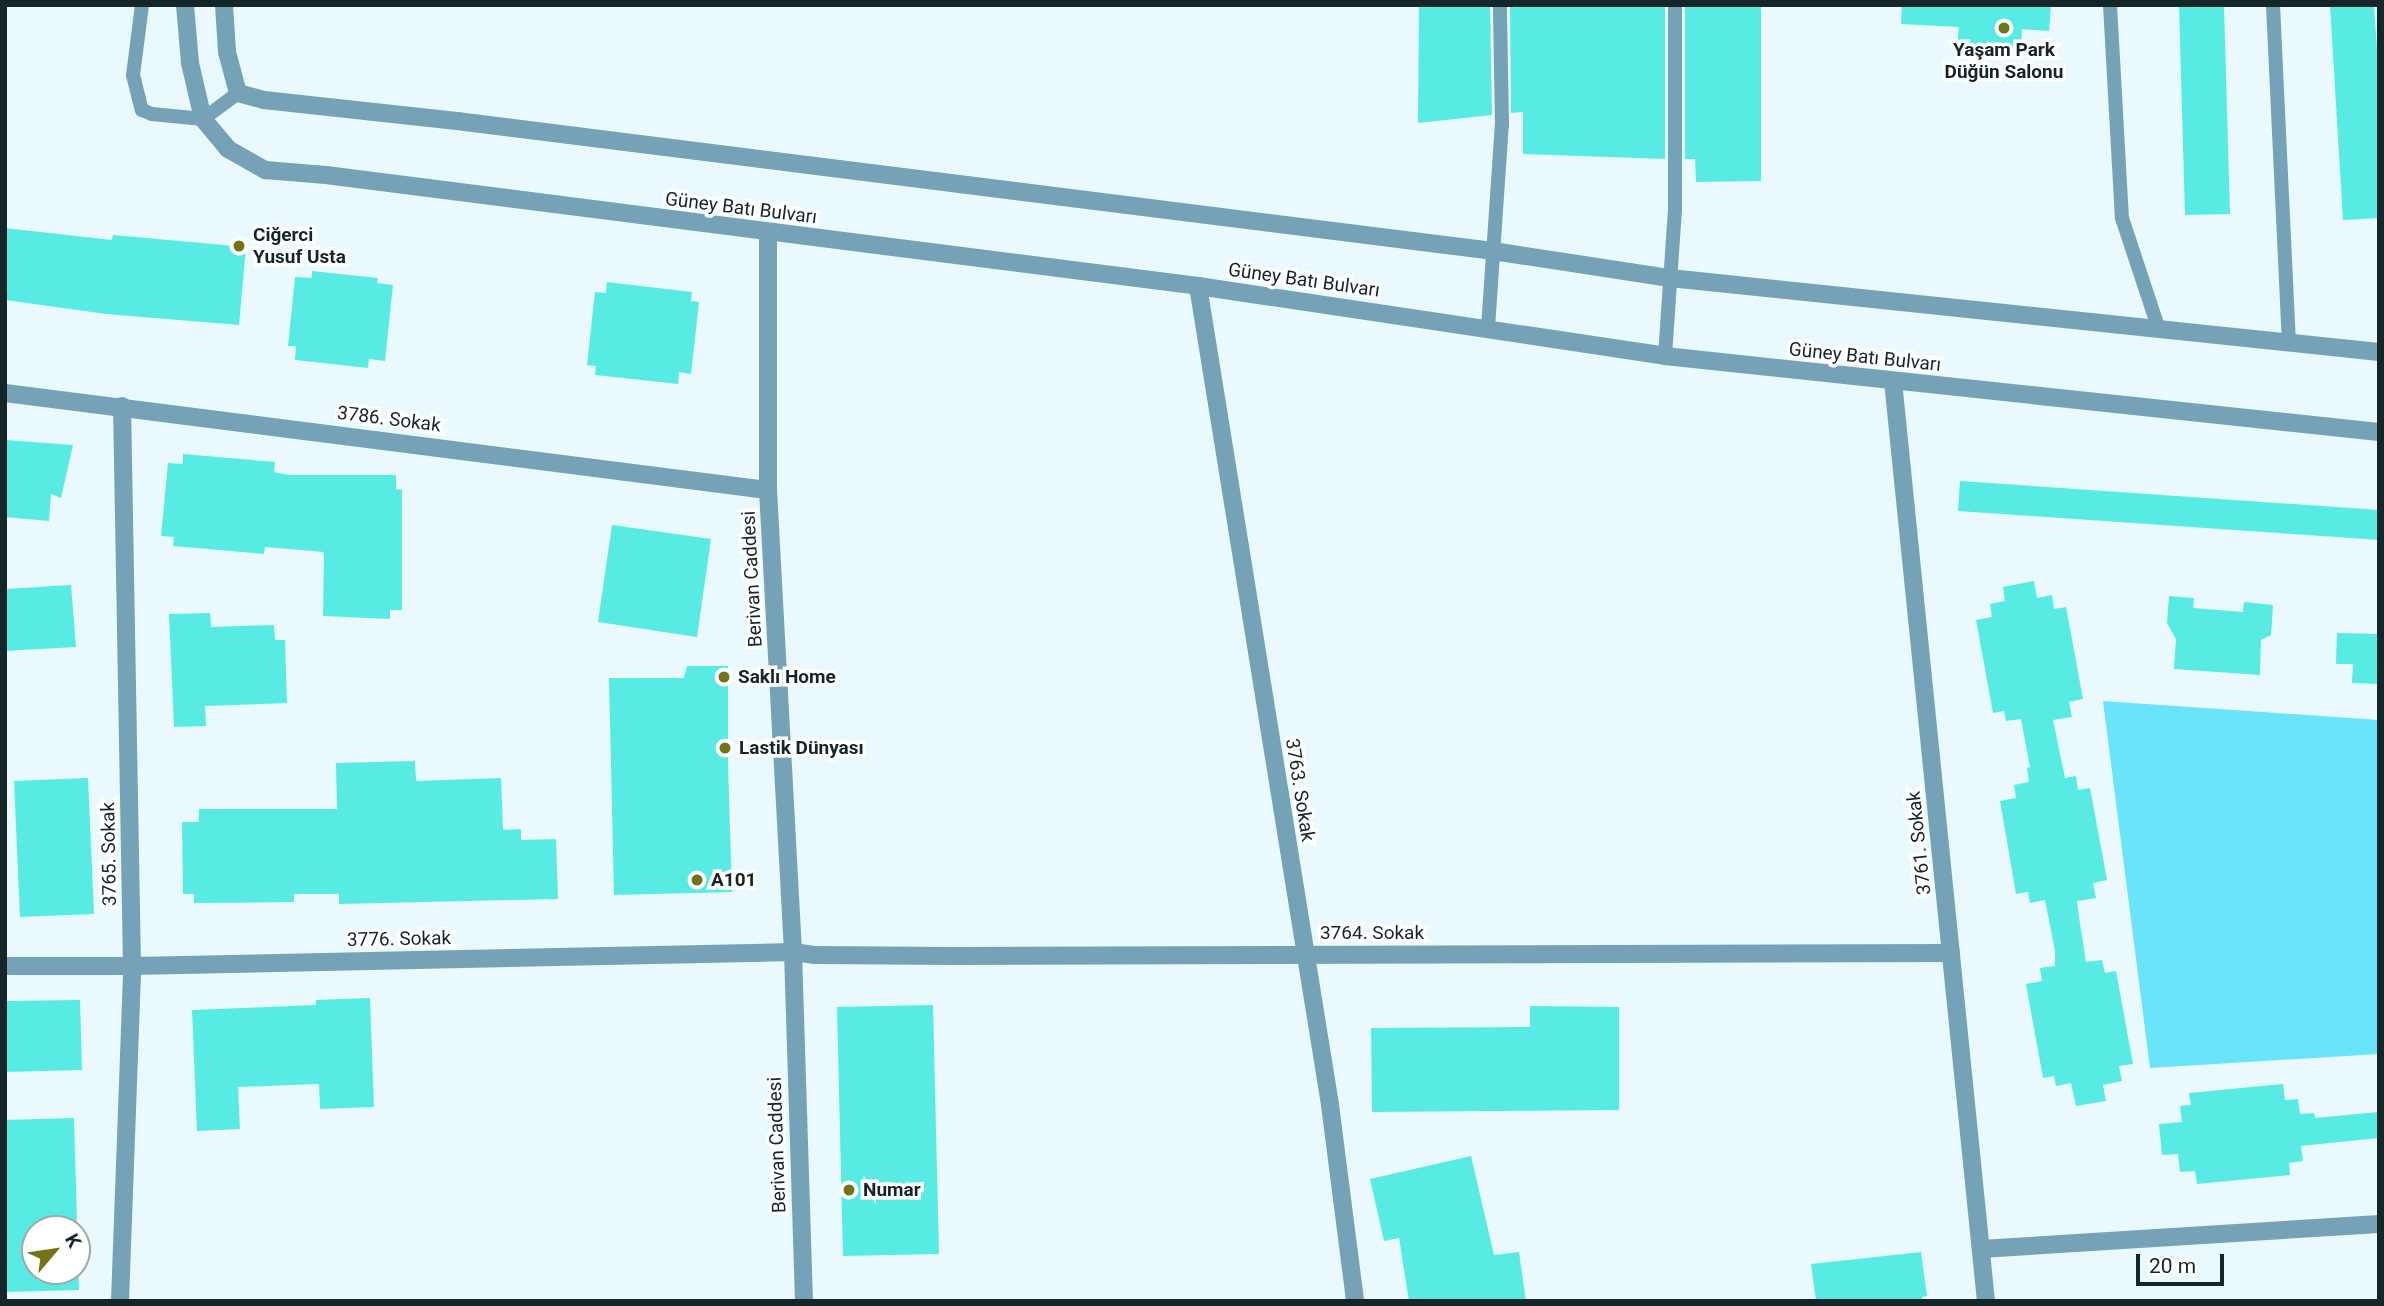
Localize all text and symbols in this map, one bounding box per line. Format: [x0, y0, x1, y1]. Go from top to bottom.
marker: Yaşam Park Düğün Salonu [1996, 20, 2012, 36]
place label: Yaşam Park Düğün Salonu [1945, 39, 2063, 83]
street label: Güney Batı Bulvarı [664, 187, 818, 229]
place label: Ciğerci Yusuf Usta [253, 224, 346, 268]
marker: Ciğerci Yusuf Usta [231, 238, 247, 254]
street label: Güney Batı Bulvarı [1227, 258, 1381, 302]
street label: Güney Batı Bulvarı [1788, 338, 1942, 376]
street label: 3786. Sokak [336, 401, 442, 437]
street label: Berivan Caddesi [737, 510, 767, 648]
place label: Saklı Home [738, 666, 836, 688]
marker: Saklı Home [716, 669, 732, 685]
place label: Lastik Dünyası [739, 737, 864, 759]
street label: 3763. Sokak [1281, 737, 1319, 843]
marker: Lastik Dünyası [717, 740, 733, 756]
street label: 3761. Sokak [1902, 790, 1936, 896]
street label: 3765. Sokak [97, 802, 121, 906]
place label: A101 [711, 869, 756, 891]
marker: A101 [689, 872, 705, 888]
street label: 3764. Sokak [1320, 922, 1424, 944]
street label: 3776. Sokak [347, 927, 451, 951]
street label: Berivan Caddesi [763, 1077, 791, 1213]
place label: Numar [863, 1179, 921, 1201]
marker: Numar [841, 1182, 857, 1198]
north arrow [21, 1215, 91, 1285]
text: K [60, 1230, 86, 1251]
scale bar [2139, 1240, 2226, 1284]
text: 20 m [2149, 1254, 2196, 1278]

